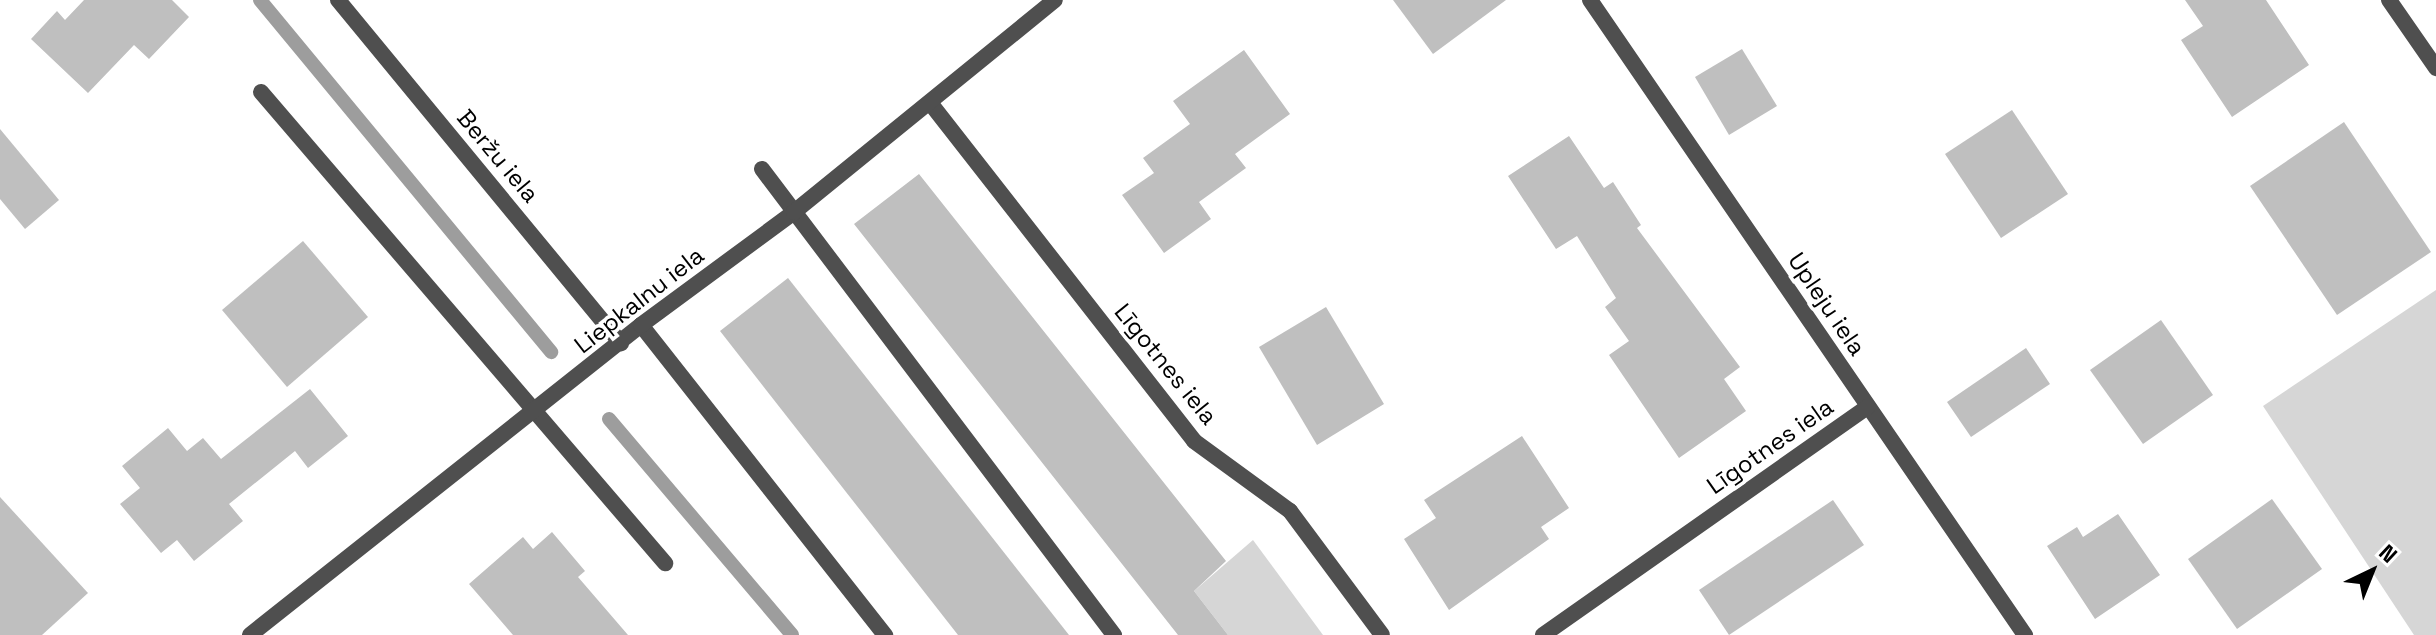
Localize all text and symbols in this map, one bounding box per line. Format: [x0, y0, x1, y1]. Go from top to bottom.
street label: Beržu iela [451, 104, 545, 208]
street label: Liepkalnu iela [569, 241, 709, 359]
street label: Upleju iela [1782, 247, 1872, 361]
street label: Līgotnes iela [1108, 298, 1224, 430]
street label: Līgotnes iela [1701, 392, 1839, 500]
north arrow [2332, 531, 2412, 611]
text: N [2373, 538, 2403, 569]

